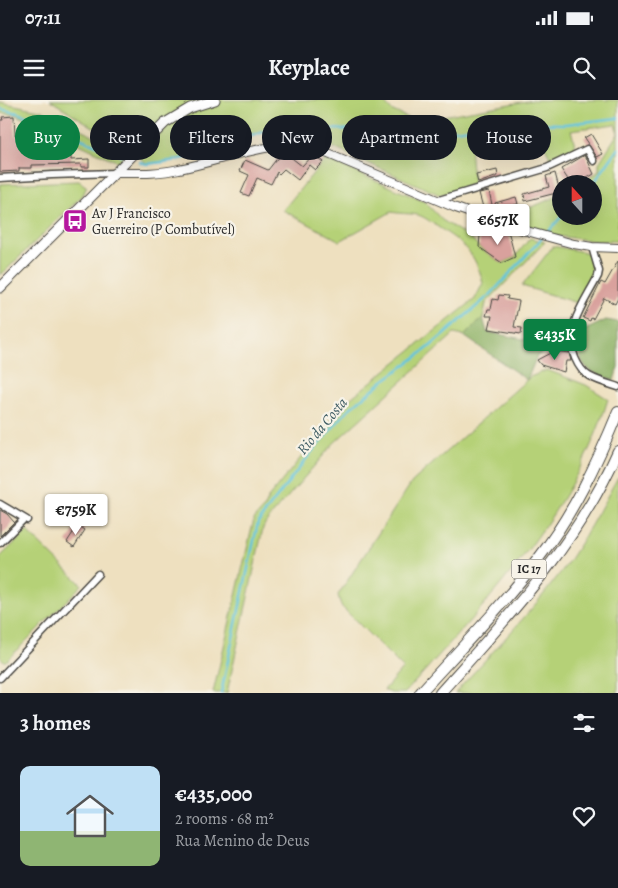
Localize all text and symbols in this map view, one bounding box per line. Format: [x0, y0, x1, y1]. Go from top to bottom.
text: 07:11 [25, 5, 61, 31]
text: Keyplace [268, 53, 350, 83]
icon: menu [20, 54, 48, 82]
icon: search [570, 54, 598, 82]
chip: Buy [15, 115, 80, 160]
chip: Rent [90, 115, 160, 160]
chip: Filters [170, 115, 252, 160]
chip: New [262, 115, 332, 160]
chip: Apartment [342, 115, 457, 160]
chip: House [467, 115, 551, 160]
north arrow [552, 175, 602, 225]
map controls [552, 175, 602, 225]
place label: Av J Francisco Guerreiro (P Combutível) [91, 204, 235, 239]
pin: €657K [463, 204, 533, 246]
bus stop icon: Av J Francisco Guerreiro (P Combutível) [62, 208, 88, 234]
text: €657K [478, 209, 518, 231]
pin: €435K [520, 318, 590, 361]
text: €435K [535, 324, 575, 346]
water label: Rio da Costa [292, 393, 352, 459]
pin: €759K [41, 494, 111, 536]
text: €759K [56, 499, 96, 521]
road number: IC 17 [512, 559, 546, 578]
text: 3 homes [20, 709, 91, 737]
icon: filters [570, 709, 598, 737]
text: €435,000 [175, 780, 252, 808]
icon: home [60, 786, 120, 846]
icon: heart [570, 802, 598, 830]
text: 2 rooms · 68 m² [175, 808, 274, 830]
text: Rua Menino de Deus [175, 830, 310, 852]

